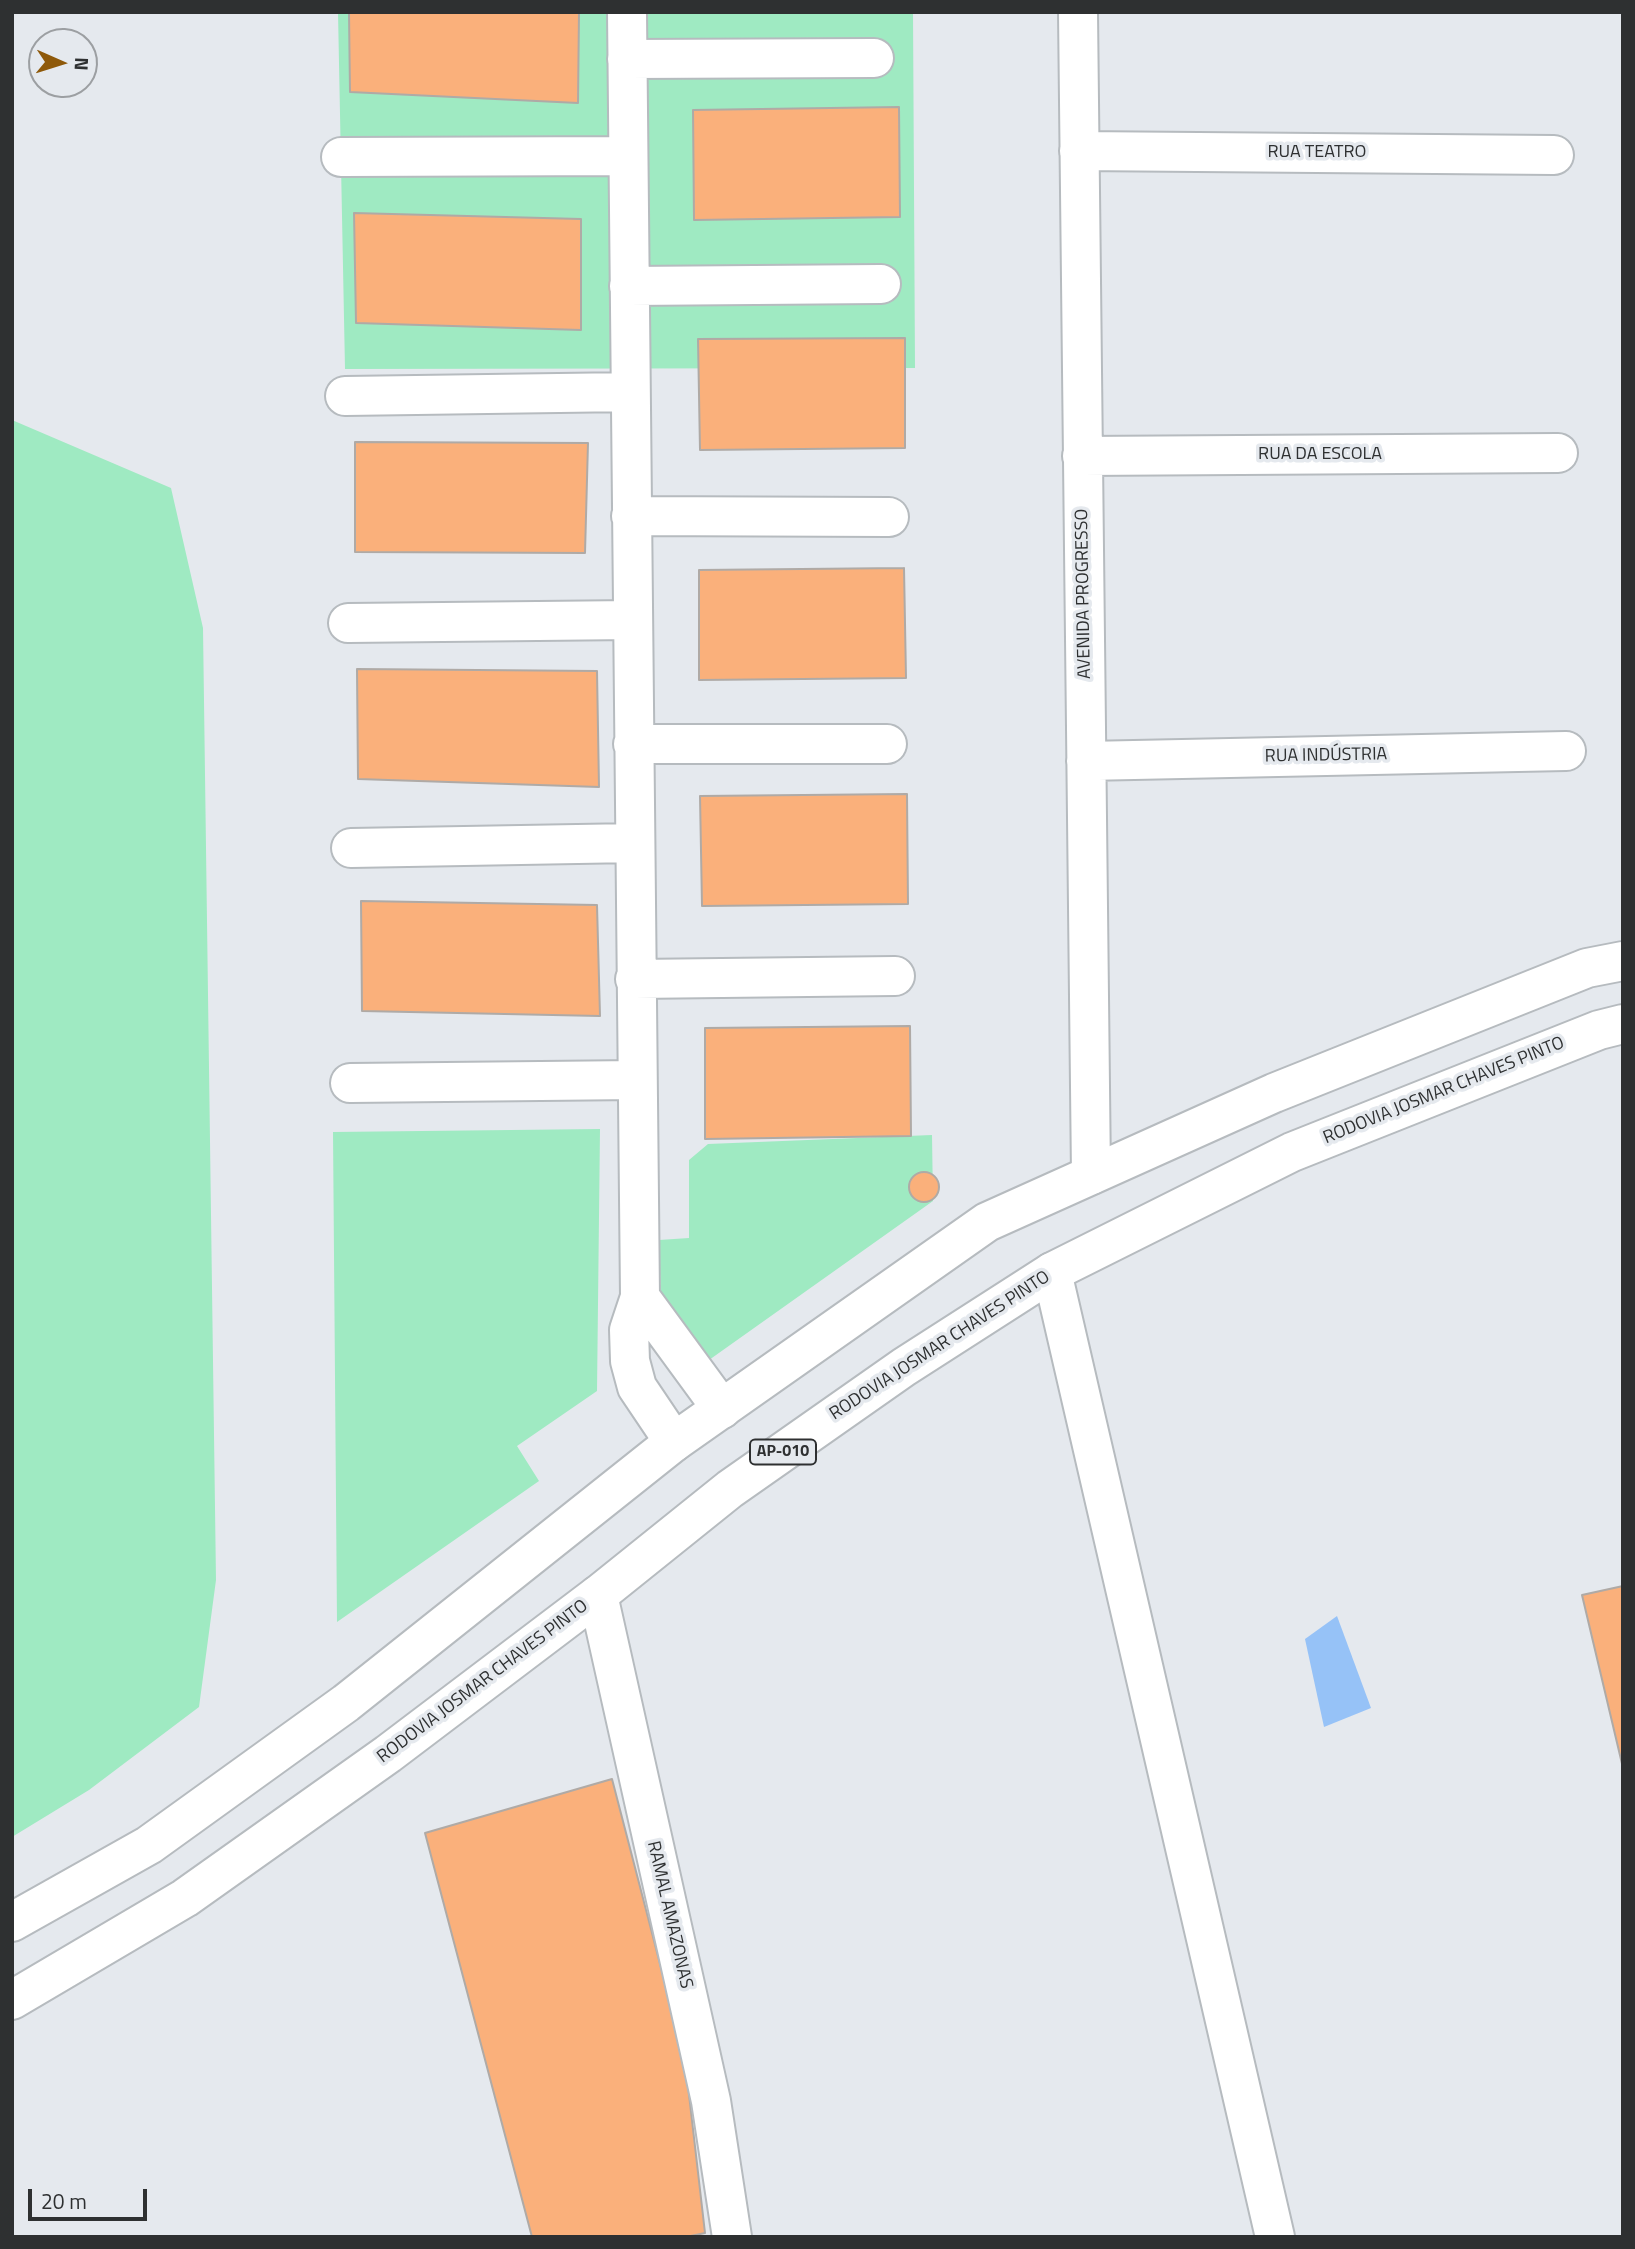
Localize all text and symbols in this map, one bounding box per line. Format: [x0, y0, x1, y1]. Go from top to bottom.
north arrow [28, 28, 98, 98]
text: N [68, 57, 97, 71]
street label: RUA TEATRO [1268, 142, 1366, 164]
street label: RUA DA ESCOLA [1258, 444, 1382, 466]
street label: AVENIDA PROGRESSO [1072, 509, 1096, 679]
street label: RUA INDÚSTRIA [1265, 744, 1387, 768]
street label: RODOVIA JOSMAR CHAVES PINTO [1320, 1033, 1568, 1149]
street label: RODOVIA JOSMAR CHAVES PINTO [826, 1267, 1054, 1425]
road number: AP-010 [750, 1440, 816, 1464]
street label: RODOVIA JOSMAR CHAVES PINTO [373, 1596, 593, 1768]
street label: RAMAL AMAZONAS [642, 1839, 696, 1991]
scale bar [32, 2176, 150, 2220]
text: 20 m [41, 2185, 87, 2217]

